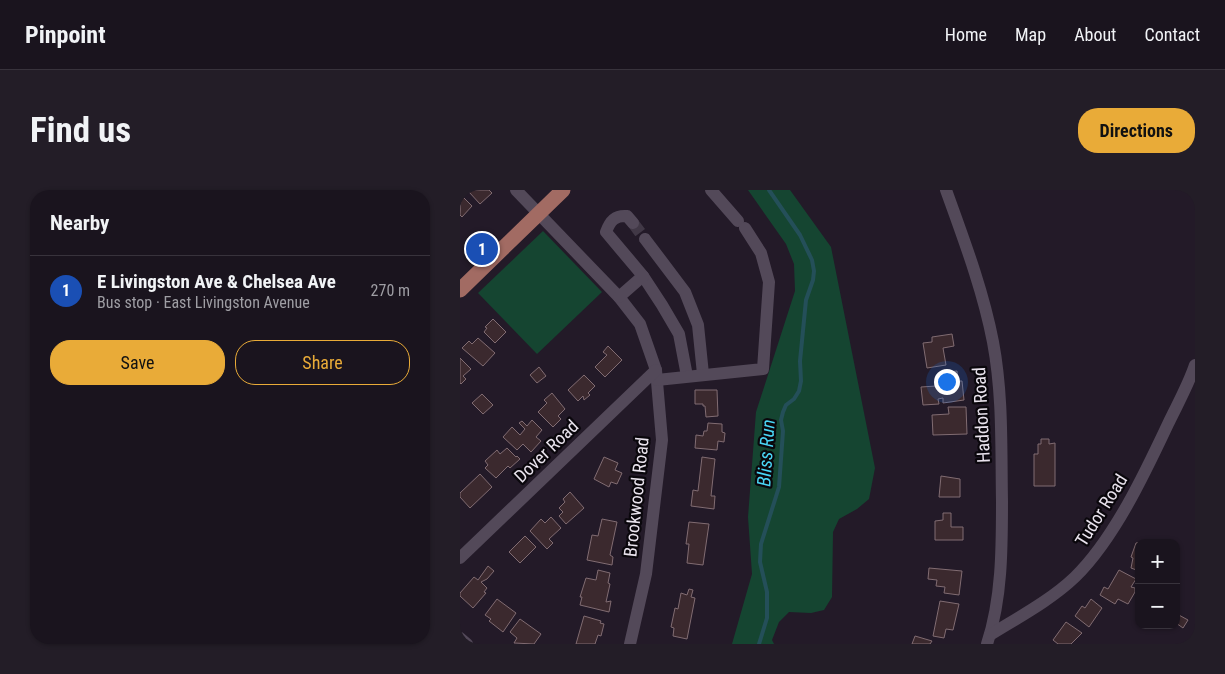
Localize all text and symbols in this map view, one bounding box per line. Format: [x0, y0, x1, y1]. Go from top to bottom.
text: Pinpoint [25, 21, 106, 49]
text: Home [945, 24, 987, 45]
text: Map [1015, 24, 1046, 45]
text: About [1074, 24, 1116, 45]
text: Contact [1144, 24, 1200, 45]
button: Directions [1078, 108, 1195, 153]
text: Find us [30, 110, 131, 151]
text: Nearby [50, 211, 109, 235]
pin: 1 [466, 230, 498, 268]
text: E Livingston Ave & Chelsea Ave [97, 270, 336, 293]
text: 1 [62, 281, 70, 300]
text: 270 m [371, 281, 410, 300]
text: Bus stop · East Livingston Avenue [97, 293, 310, 312]
button: Save [50, 340, 225, 385]
button: Share [235, 340, 410, 385]
street label: Haddon Road [968, 367, 994, 463]
your location [934, 369, 960, 395]
street label: Dover Road [510, 415, 582, 487]
water label: Bliss Run [752, 419, 780, 487]
street label: Brookwood Road [619, 436, 653, 558]
street label: Tudor Road [1071, 470, 1131, 550]
map controls [1135, 539, 1180, 629]
button: + [1135, 539, 1180, 584]
button: − [1135, 584, 1180, 629]

